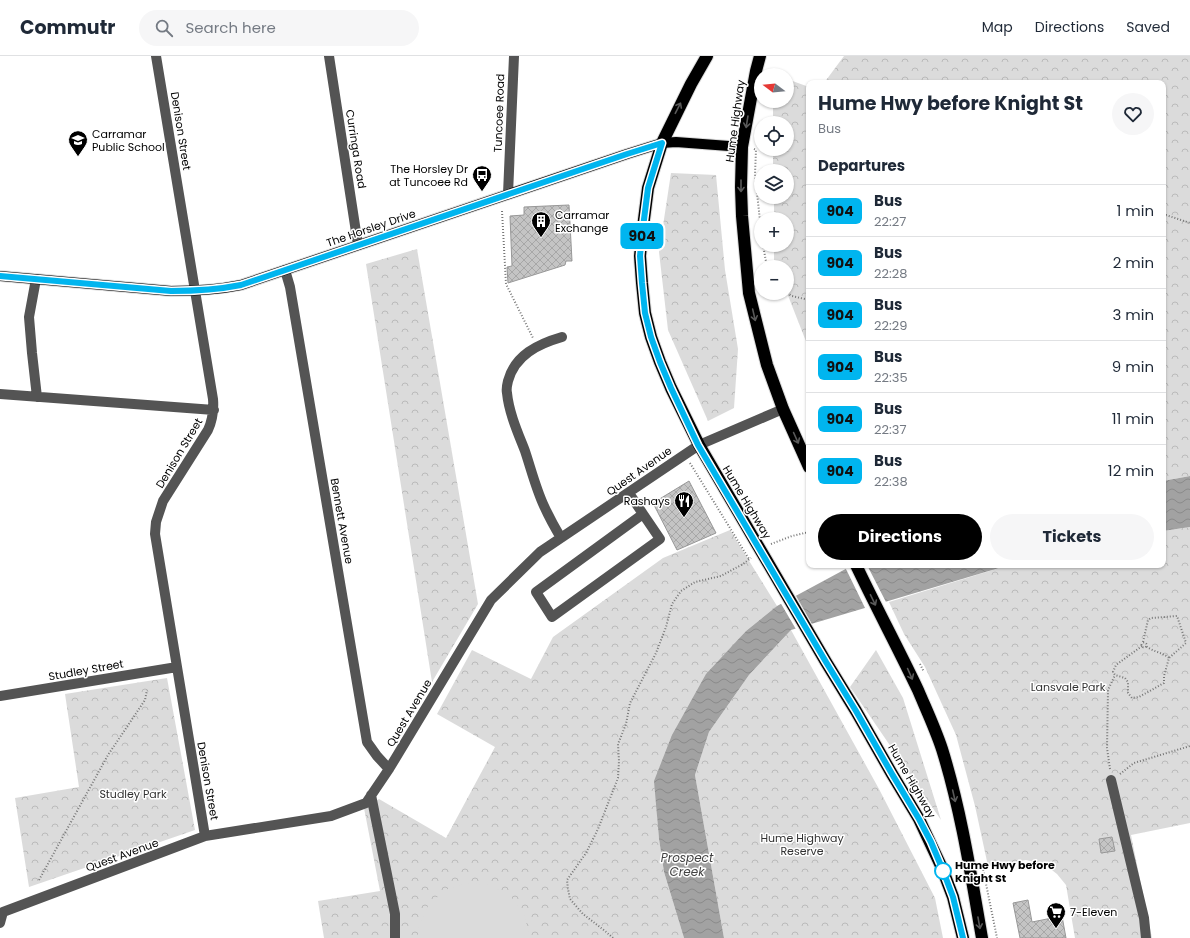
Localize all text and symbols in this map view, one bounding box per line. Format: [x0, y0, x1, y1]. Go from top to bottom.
search box [139, 10, 419, 46]
text: Commutr [20, 14, 115, 41]
icon: search [153, 17, 175, 39]
text: Search here [185, 17, 276, 38]
text: Map [982, 17, 1013, 37]
text: Directions [1035, 17, 1104, 37]
text: Saved [1126, 17, 1170, 37]
north arrow [754, 68, 794, 108]
map controls [754, 68, 794, 300]
street label: Tuncoee Road [490, 73, 508, 153]
street label: Hume Highway [721, 78, 749, 163]
text: Hume Hwy before Knight St [818, 90, 1083, 117]
street label: Denison Street [167, 91, 195, 171]
button: heart [1112, 93, 1154, 135]
one-way arrow [675, 102, 683, 114]
street label: Curringa Road [342, 108, 370, 190]
one-way arrow [742, 115, 750, 128]
button: locate [754, 116, 794, 156]
text: Bus [818, 119, 841, 138]
place label: Carramar Public School [92, 126, 165, 155]
school or university icon: Carramar Public School [67, 129, 89, 157]
text: Departures [818, 155, 905, 176]
place label: The Horsley Dr at Tuncoee Rd [389, 161, 468, 190]
bus stop icon: The Horsley Dr at Tuncoee Rd [471, 164, 493, 192]
button: layers [754, 164, 794, 204]
one-way arrow [737, 179, 745, 192]
text: Bus [874, 190, 902, 211]
text: 1 min [1116, 200, 1154, 221]
text: 904 [826, 201, 854, 221]
street label: The Horsley Drive [324, 205, 418, 251]
place label: Carramar Exchange [555, 207, 609, 236]
building icon: Carramar Exchange [530, 210, 552, 238]
button: + [754, 212, 794, 252]
text: 22:27 [874, 212, 906, 231]
line badge: 904 [619, 223, 665, 249]
text: 904 [628, 226, 656, 246]
text: Bus [874, 242, 902, 263]
text: 2 min [1113, 252, 1154, 273]
text: 904 [826, 253, 854, 273]
button: − [754, 260, 794, 300]
text: 22:28 [874, 264, 907, 283]
text: Bus [874, 294, 902, 315]
text: 3 min [1112, 304, 1154, 325]
text: 904 [826, 305, 854, 325]
one-way arrow [751, 308, 759, 321]
text: 22:29 [874, 316, 907, 335]
text: Bus [874, 346, 902, 367]
text: 9 min [1112, 356, 1154, 377]
text: 904 [826, 357, 854, 377]
text: 22:35 [874, 368, 908, 387]
text: Bus [874, 398, 902, 419]
text: 11 min [1112, 408, 1154, 429]
text: 904 [826, 409, 854, 429]
street label: Denison Street [152, 415, 206, 491]
text: 22:37 [874, 420, 906, 439]
one-way arrow [793, 431, 800, 443]
street label: Quest Avenue [603, 442, 675, 499]
text: Bus [874, 450, 902, 471]
text: 12 min [1108, 460, 1154, 481]
text: 904 [826, 461, 854, 481]
street label: Hume Highway [719, 462, 776, 542]
text: 22:38 [874, 472, 908, 491]
street label: Bennett Avenue [327, 477, 357, 565]
restaurant icon: Rashays [673, 490, 695, 518]
place label: Rashays [624, 493, 670, 509]
button: Directions [818, 514, 982, 560]
button: Tickets [990, 514, 1154, 560]
one-way arrow [870, 594, 877, 606]
street label: Studley Street [47, 656, 125, 684]
one-way arrow [907, 667, 914, 679]
street label: Quest Avenue [382, 676, 436, 750]
park label: Lansvale Park [1031, 679, 1106, 695]
street label: Denison Street [193, 741, 223, 821]
street label: Hume Highway [884, 741, 940, 822]
park label: Studley Park [99, 786, 167, 802]
one-way arrow [951, 789, 959, 802]
park label: Hume Highway Reserve [760, 830, 844, 859]
street label: Quest Avenue [83, 834, 161, 876]
water label: Prospect Creek [661, 849, 714, 880]
place label: Hume Hwy before Knight St [955, 857, 1055, 886]
marker: Hume Hwy before Knight St [934, 862, 952, 880]
supermarket icon: 7-Eleven [1045, 901, 1067, 929]
place label: 7-Eleven [1070, 904, 1117, 920]
one-way arrow [975, 916, 983, 929]

